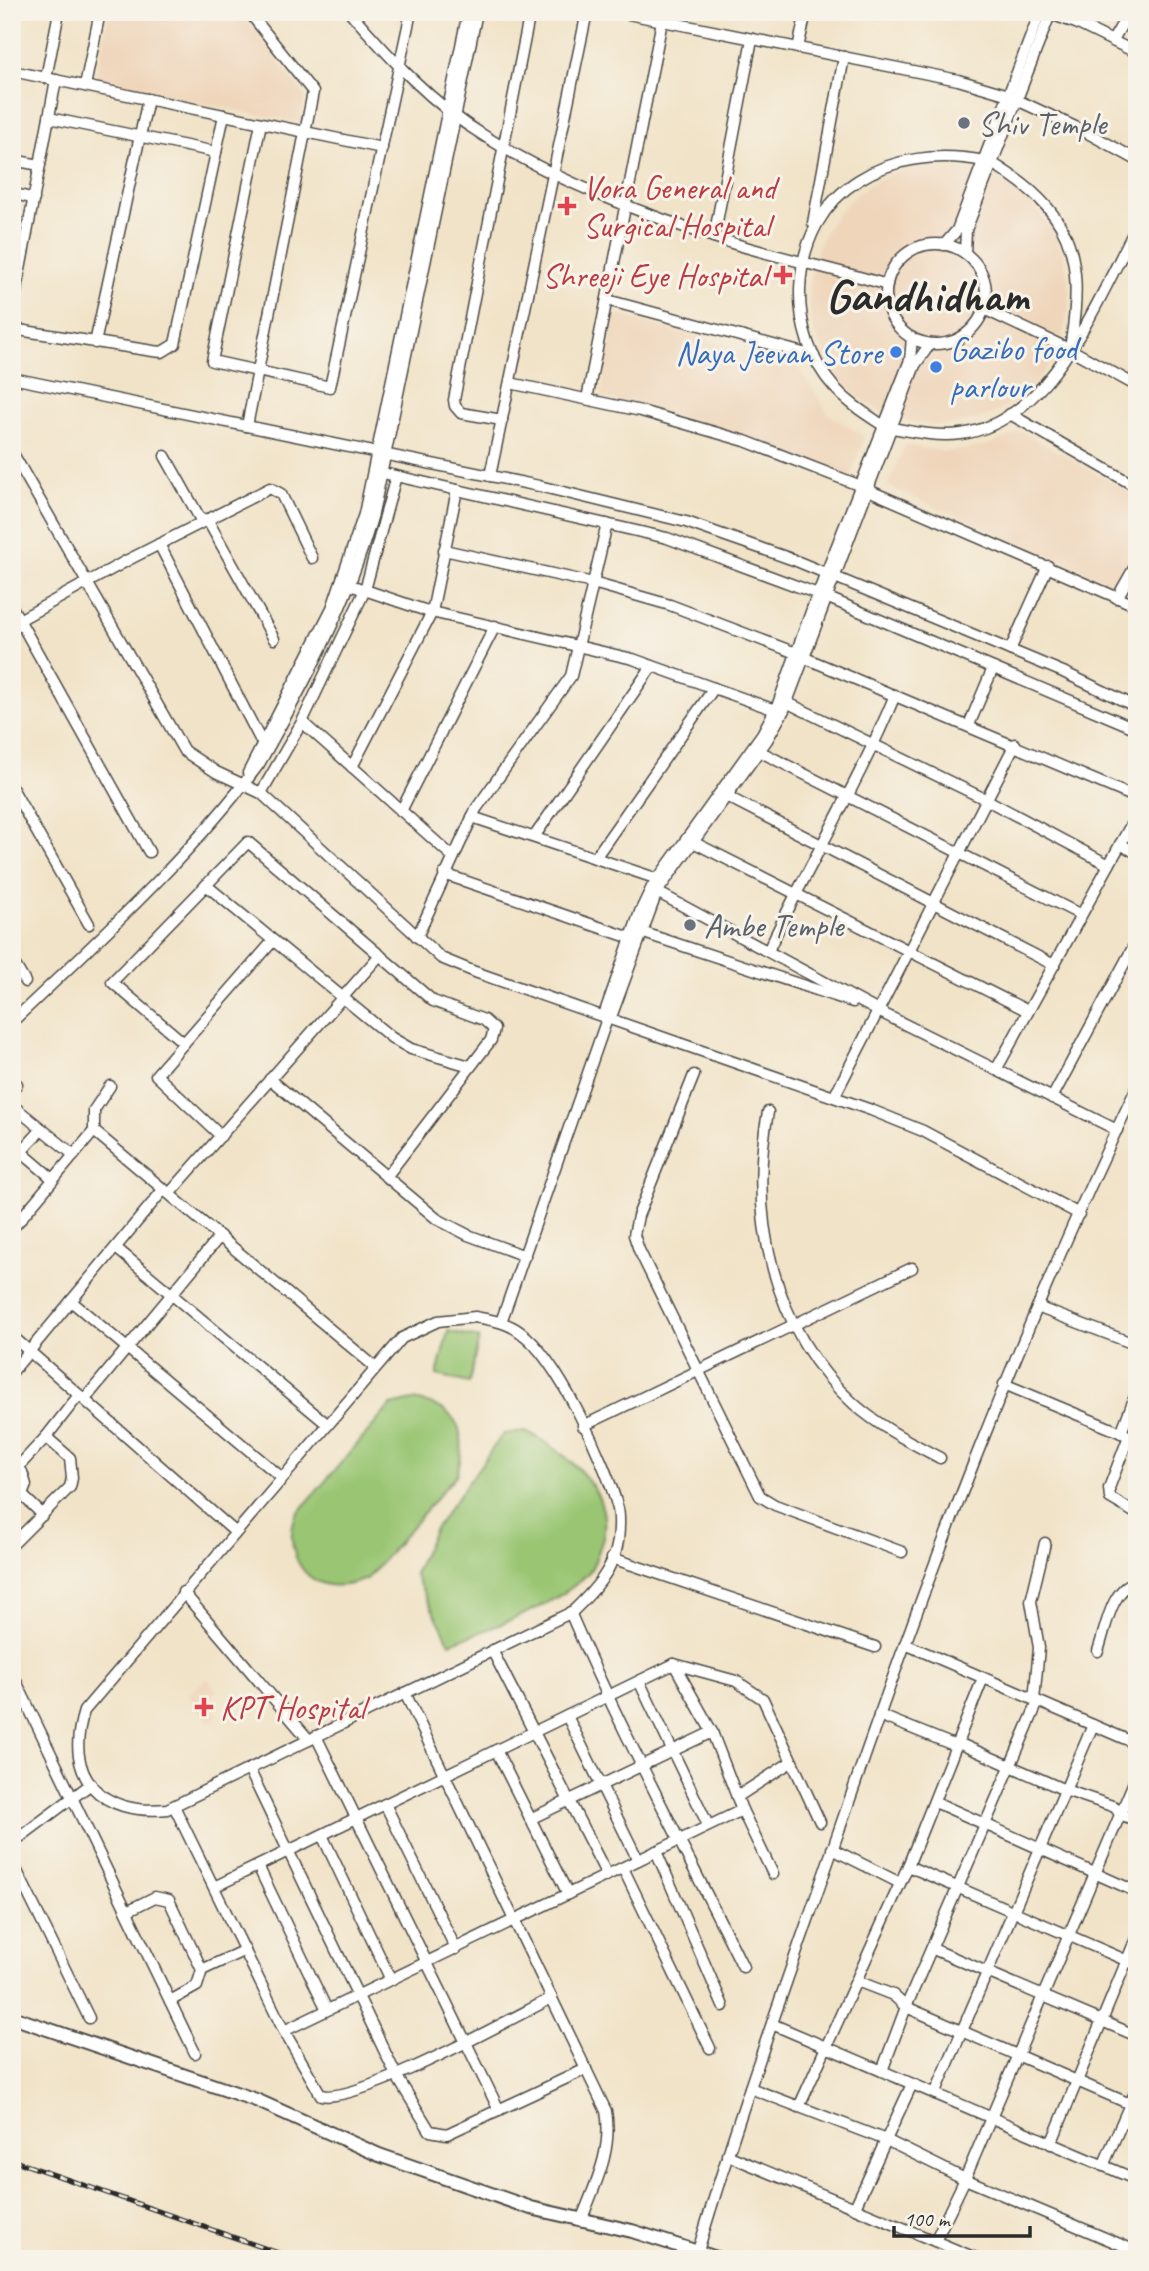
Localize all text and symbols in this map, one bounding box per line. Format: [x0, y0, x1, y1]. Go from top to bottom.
place label: Shiv Temple [978, 103, 1108, 145]
marker: Shiv Temple [956, 115, 972, 131]
place label: Vora General and Surgical Hospital [583, 167, 781, 247]
marker: Vora General and Surgical Hospital [557, 196, 577, 216]
place label: Shreeji Eye Hospital [542, 255, 772, 297]
marker: Shreeji Eye Hospital [773, 265, 793, 285]
district label: Gandhidham [826, 266, 1031, 325]
place label: Gazibo food parlour [950, 328, 1082, 408]
place label: Naya Jeevan Store [676, 332, 884, 374]
marker: Naya Jeevan Store [888, 344, 904, 360]
marker: Gazibo food parlour [928, 359, 944, 375]
place label: Ambe Temple [704, 905, 846, 947]
marker: Ambe Temple [682, 917, 698, 933]
place label: KPT Hospital [220, 1687, 370, 1729]
marker: KPT Hospital [194, 1697, 214, 1717]
scale bar [894, 2194, 1030, 2238]
text: 100 m [904, 2206, 951, 2232]

